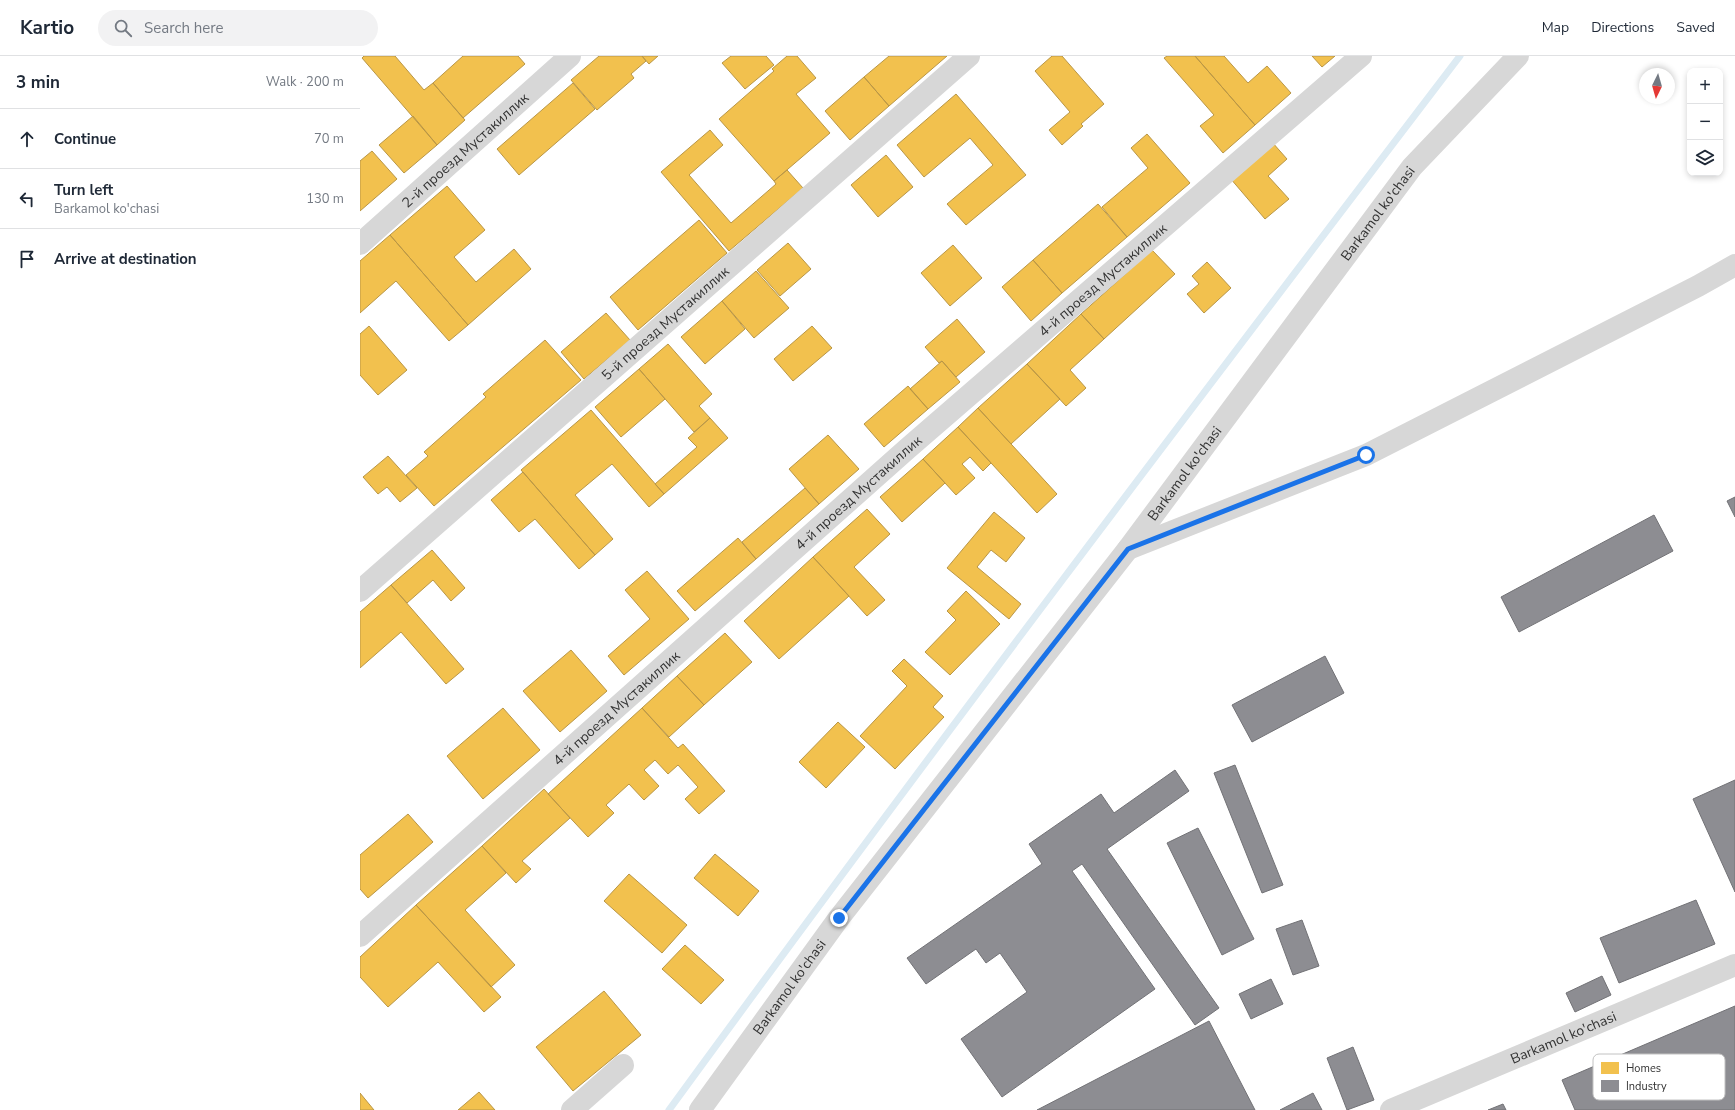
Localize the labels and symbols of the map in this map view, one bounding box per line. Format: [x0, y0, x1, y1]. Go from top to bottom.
north arrow [1639, 68, 1675, 104]
street label: 2-й проезд Мустакиллик [398, 88, 533, 212]
street label: Barkamol ko'chasi [1336, 162, 1419, 265]
street label: 4-й проезд Мустакиллик [1034, 218, 1171, 341]
street label: 5-й проезд Мустакиллик [597, 261, 733, 384]
street label: Barkamol ko'chasi [1143, 422, 1226, 525]
street label: 4-й проезд Мустакиллик [791, 431, 926, 554]
route start [1357, 446, 1375, 464]
street label: 4-й проезд Мустакиллик [549, 646, 684, 770]
route end [830, 909, 848, 927]
street label: Barkamol ko'chasi [748, 935, 830, 1038]
street label: Barkamol ko'chasi [1507, 1007, 1619, 1068]
legend [1593, 1054, 1725, 1100]
text: Homes [1626, 1061, 1661, 1076]
text: Industry [1626, 1079, 1667, 1094]

